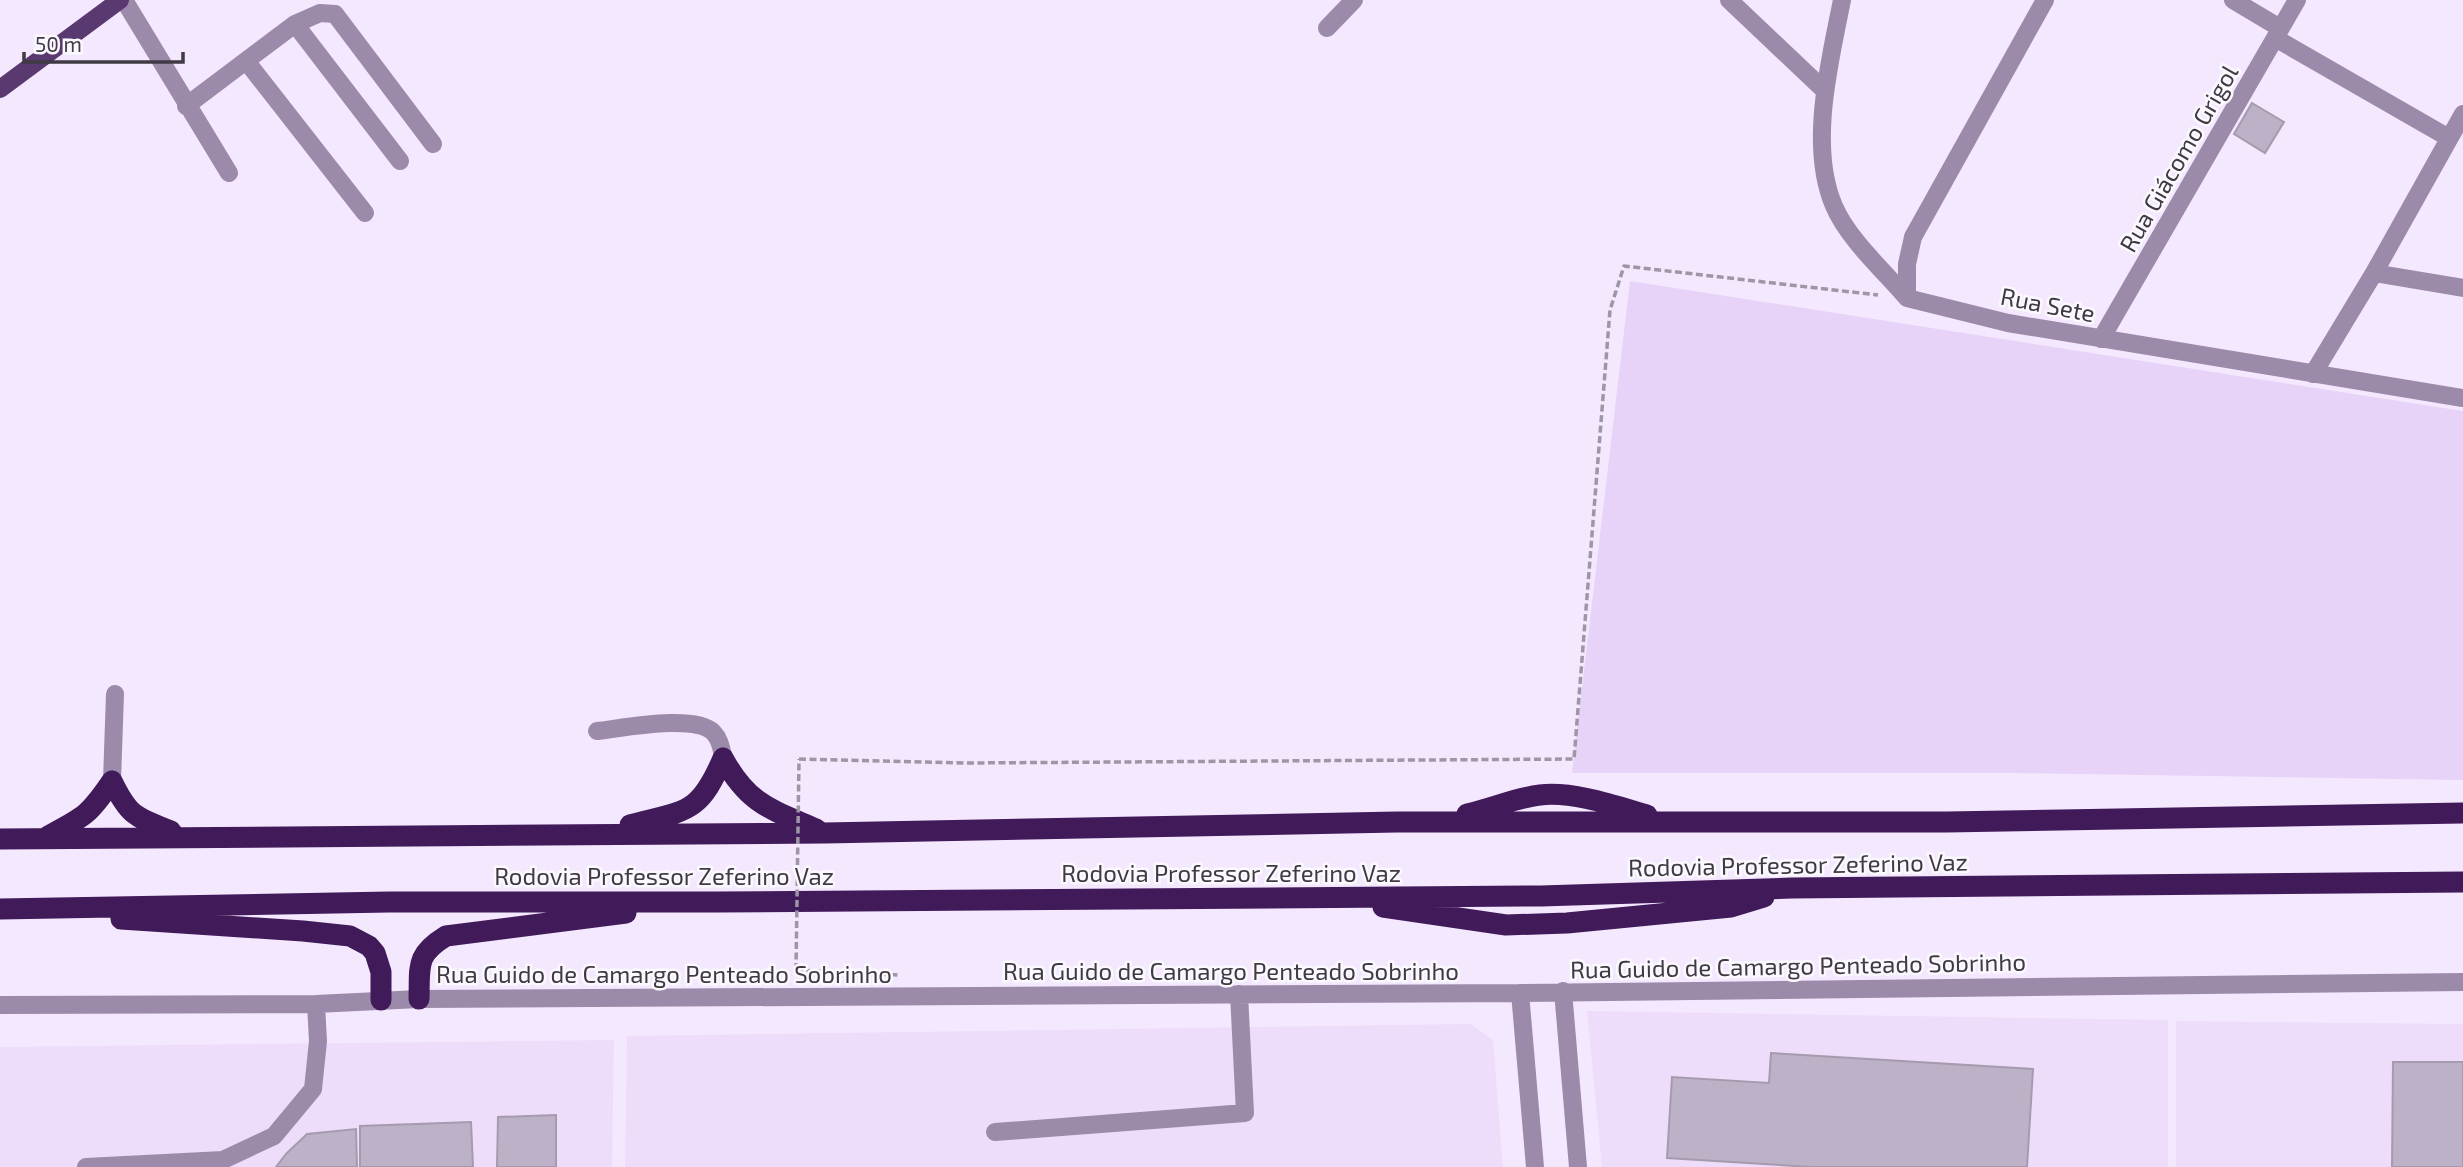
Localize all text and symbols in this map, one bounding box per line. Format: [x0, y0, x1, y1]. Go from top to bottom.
scale bar [24, 21, 184, 65]
text: 50 m [35, 31, 82, 56]
street label: Rua Giácomo Grigol [2113, 59, 2243, 257]
street label: Rua Sete [1998, 281, 2098, 327]
street label: Rodovia Professor Zeferino Vaz [1628, 847, 1968, 881]
street label: Rodovia Professor Zeferino Vaz [1061, 858, 1401, 887]
street label: Rodovia Professor Zeferino Vaz [494, 861, 834, 890]
street label: Rua Guido de Camargo Penteado Sobrinho [1570, 947, 2026, 983]
street label: Rua Guido de Camargo Penteado Sobrinho [1003, 956, 1459, 985]
street label: Rua Guido de Camargo Penteado Sobrinho [436, 959, 892, 988]

